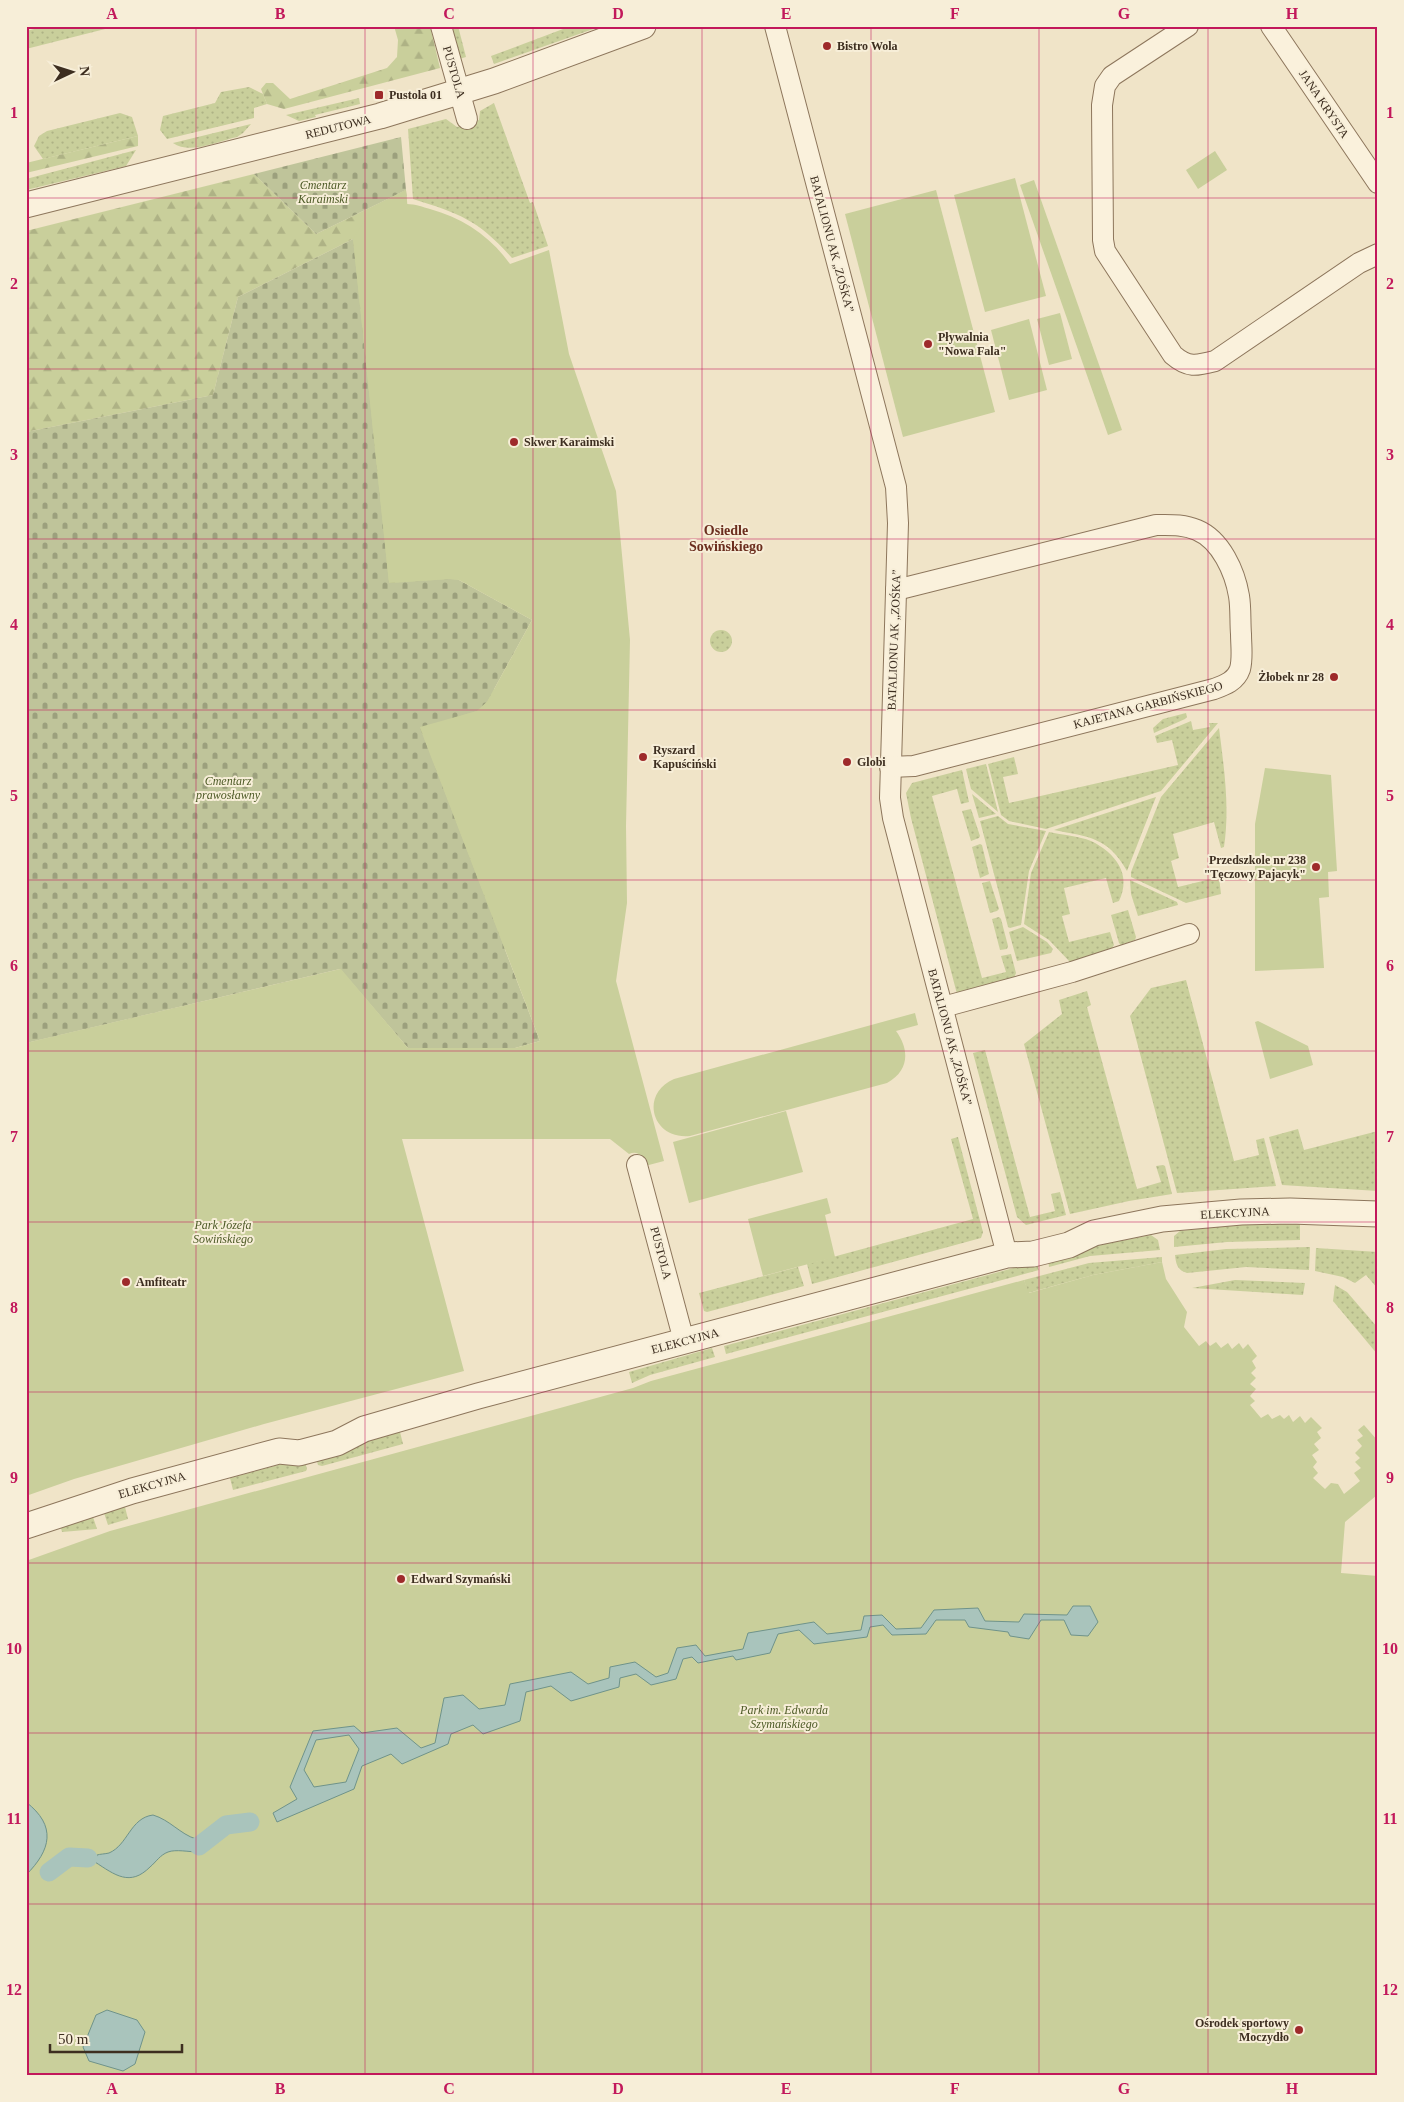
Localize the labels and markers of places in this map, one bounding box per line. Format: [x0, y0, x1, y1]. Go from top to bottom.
place label: Bistro Wola [837, 39, 898, 53]
marker: Bistro Wola [821, 40, 833, 52]
place label: Pustola 01 [389, 88, 442, 102]
marker: Pustola 01 [373, 89, 385, 101]
place label: Pływalnia "Nowa Fala" [938, 330, 1006, 358]
marker: Pływalnia "Nowa Fala" [922, 338, 934, 350]
place label: Skwer Karaimski [524, 435, 615, 449]
marker: Skwer Karaimski [508, 436, 520, 448]
place label: Żłobek nr 28 [1258, 670, 1324, 684]
marker: Żłobek nr 28 [1328, 671, 1340, 683]
place label: Ryszard Kapuściński [653, 743, 717, 771]
marker: Ryszard Kapuściński [637, 751, 649, 763]
place label: Globi [857, 755, 886, 769]
marker: Globi [841, 756, 853, 768]
place label: Przedszkole nr 238 "Tęczowy Pajacyk" [1204, 853, 1306, 881]
marker: Przedszkole nr 238 "Tęczowy Pajacyk" [1310, 861, 1322, 873]
place label: Amfiteatr [136, 1275, 187, 1289]
marker: Amfiteatr [120, 1276, 132, 1288]
place label: Edward Szymański [411, 1572, 511, 1586]
marker: Edward Szymański [395, 1573, 407, 1585]
place label: Ośrodek sportowy Moczydło [1195, 2016, 1289, 2044]
marker: Ośrodek sportowy Moczydło [1293, 2024, 1305, 2036]

